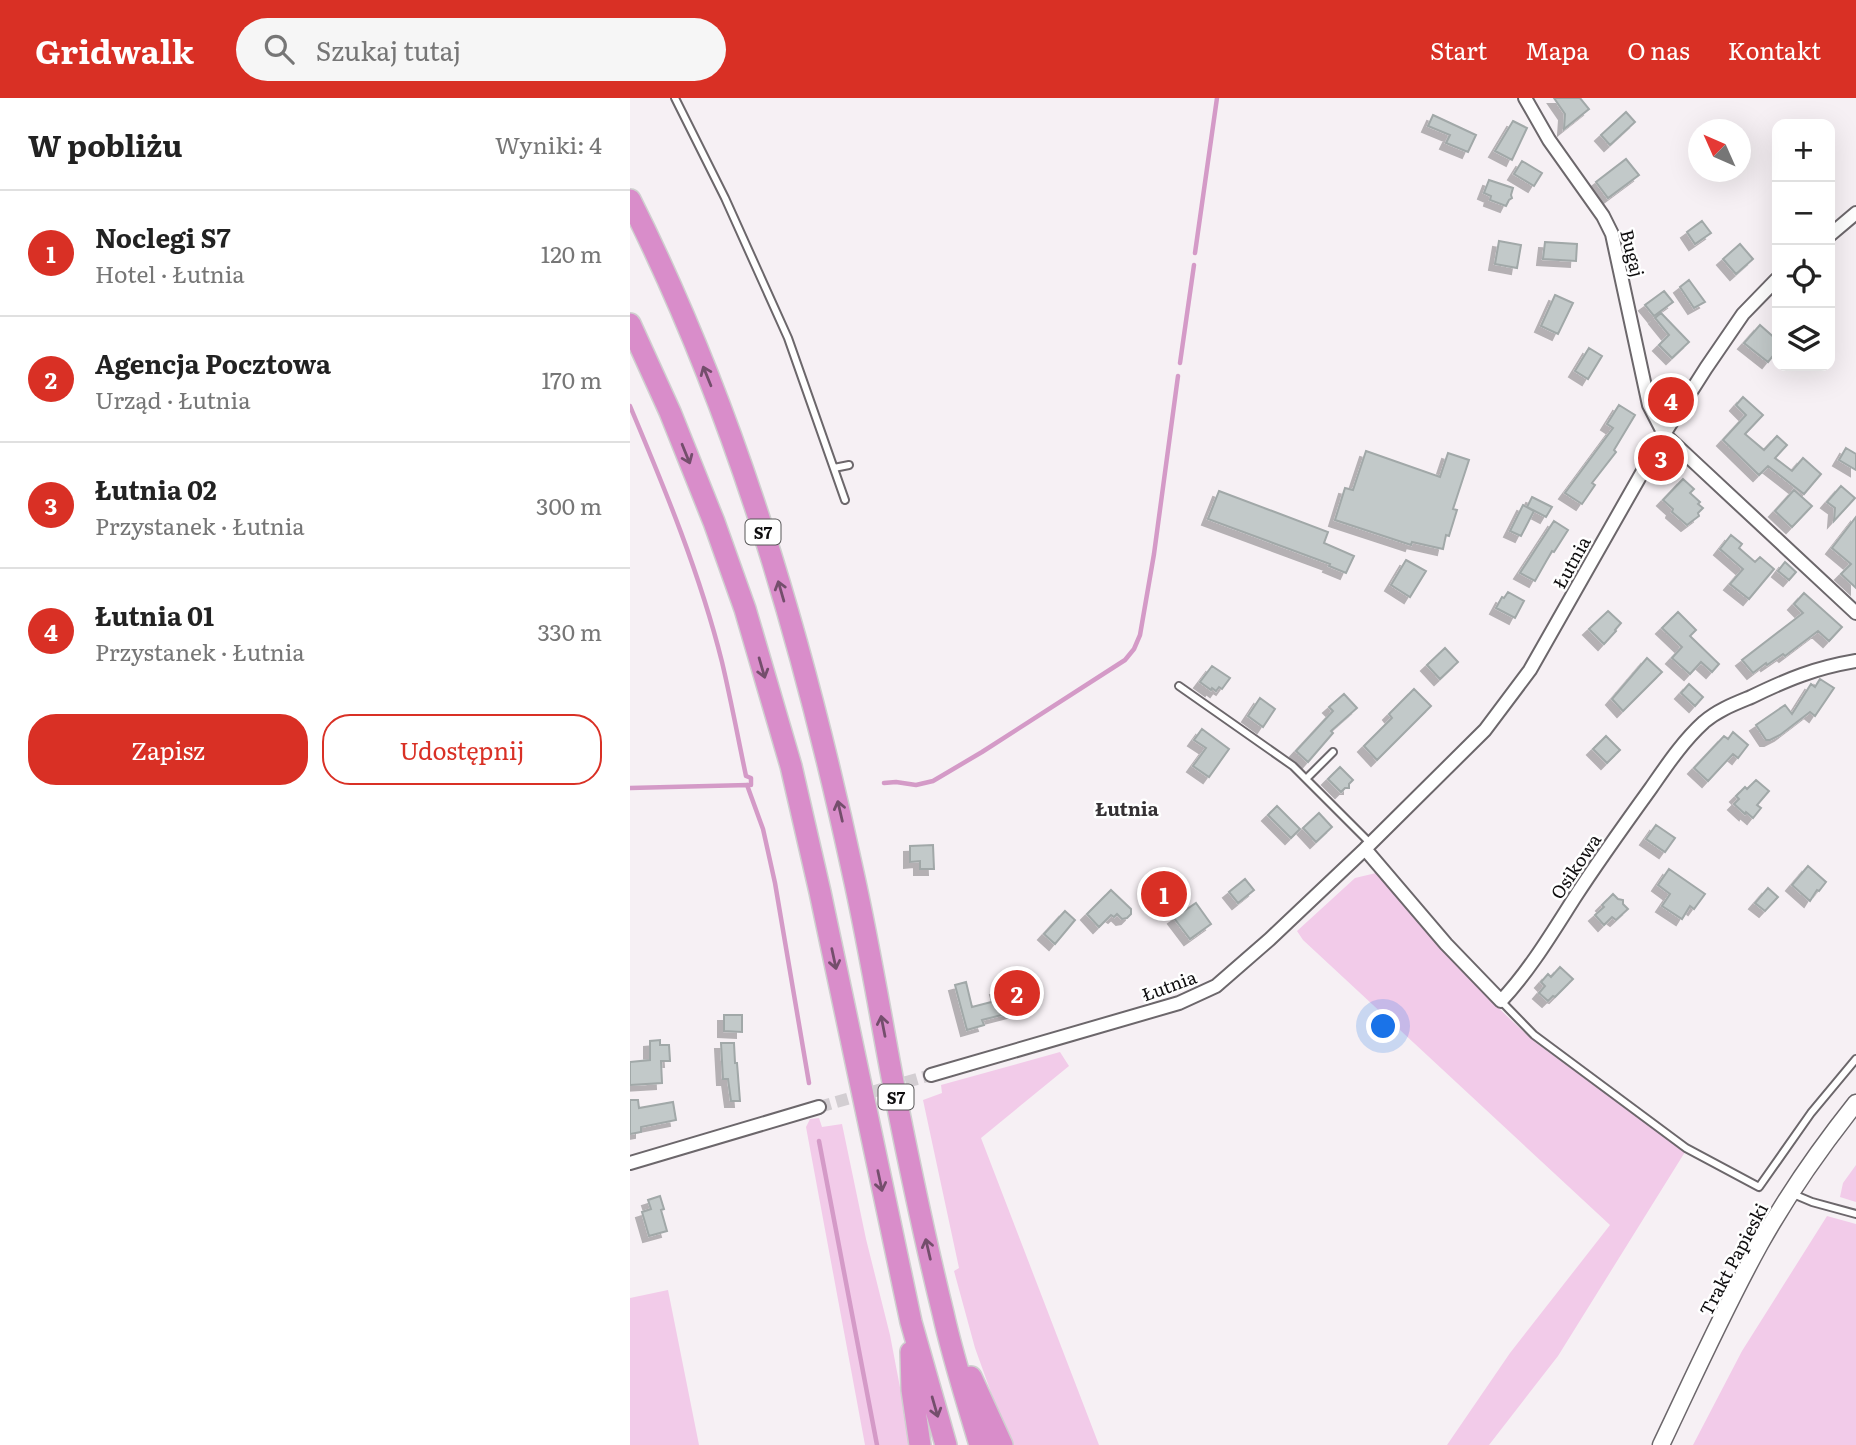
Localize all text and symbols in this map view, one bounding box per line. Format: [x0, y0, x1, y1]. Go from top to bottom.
search box [236, 18, 726, 81]
text: Gridwalk [35, 25, 194, 74]
icon: search [260, 30, 298, 68]
text: Szukaj tutaj [316, 30, 461, 69]
text: Start [1430, 32, 1487, 67]
text: Mapa [1525, 32, 1589, 67]
text: O nas [1627, 32, 1690, 67]
text: Kontakt [1728, 32, 1821, 67]
north arrow [1688, 119, 1751, 182]
map controls [1772, 119, 1835, 371]
button: + [1772, 119, 1835, 182]
text: W pobliżu [28, 122, 183, 166]
text: Wyniki: 4 [495, 127, 602, 161]
button: − [1772, 182, 1835, 245]
text: Noclegi S7 [95, 217, 231, 256]
street label: Bugaj [1614, 226, 1652, 280]
text: 1 [46, 236, 56, 270]
text: 120 m [541, 236, 602, 270]
button: locate [1772, 245, 1835, 308]
text: Hotel · Łutnia [95, 256, 245, 290]
button: layers [1772, 308, 1835, 371]
text: Agencja Pocztowa [95, 343, 331, 382]
text: 2 [45, 362, 57, 396]
text: 170 m [541, 362, 602, 396]
one-way arrow [700, 366, 713, 387]
pin: 4 [1648, 374, 1694, 426]
text: Urząd · Łutnia [95, 382, 251, 416]
pin: 3 [1638, 432, 1684, 484]
one-way arrow [681, 442, 694, 464]
text: Łutnia 02 [95, 469, 217, 508]
text: 3 [45, 488, 57, 522]
text: 300 m [536, 488, 602, 522]
text: Przystanek · Łutnia [95, 508, 305, 542]
road number: S7 [746, 520, 780, 544]
street label: Łutnia [1545, 530, 1597, 593]
one-way arrow [773, 580, 786, 602]
text: Łutnia 01 [95, 595, 214, 634]
text: 4 [44, 614, 58, 648]
text: 330 m [538, 614, 602, 648]
text: Przystanek · Łutnia [95, 634, 305, 668]
one-way arrow [757, 657, 770, 679]
button: Zapisz [28, 714, 308, 785]
button: Udostępnij [322, 714, 602, 785]
district label: Łutnia [1095, 794, 1159, 822]
one-way arrow [832, 800, 846, 823]
street label: Osikowa [1543, 828, 1607, 904]
pin: 1 [1141, 868, 1187, 920]
one-way arrow [827, 947, 841, 970]
street label: Łutnia [1138, 963, 1200, 1007]
pin: 2 [994, 967, 1040, 1019]
your location [1366, 1009, 1400, 1043]
one-way arrow [876, 1015, 889, 1038]
road number: S7 [878, 1085, 914, 1110]
one-way arrow [874, 1169, 888, 1192]
street label: Trakt Papieski [1692, 1198, 1774, 1320]
one-way arrow [921, 1238, 935, 1261]
one-way arrow [929, 1396, 942, 1418]

